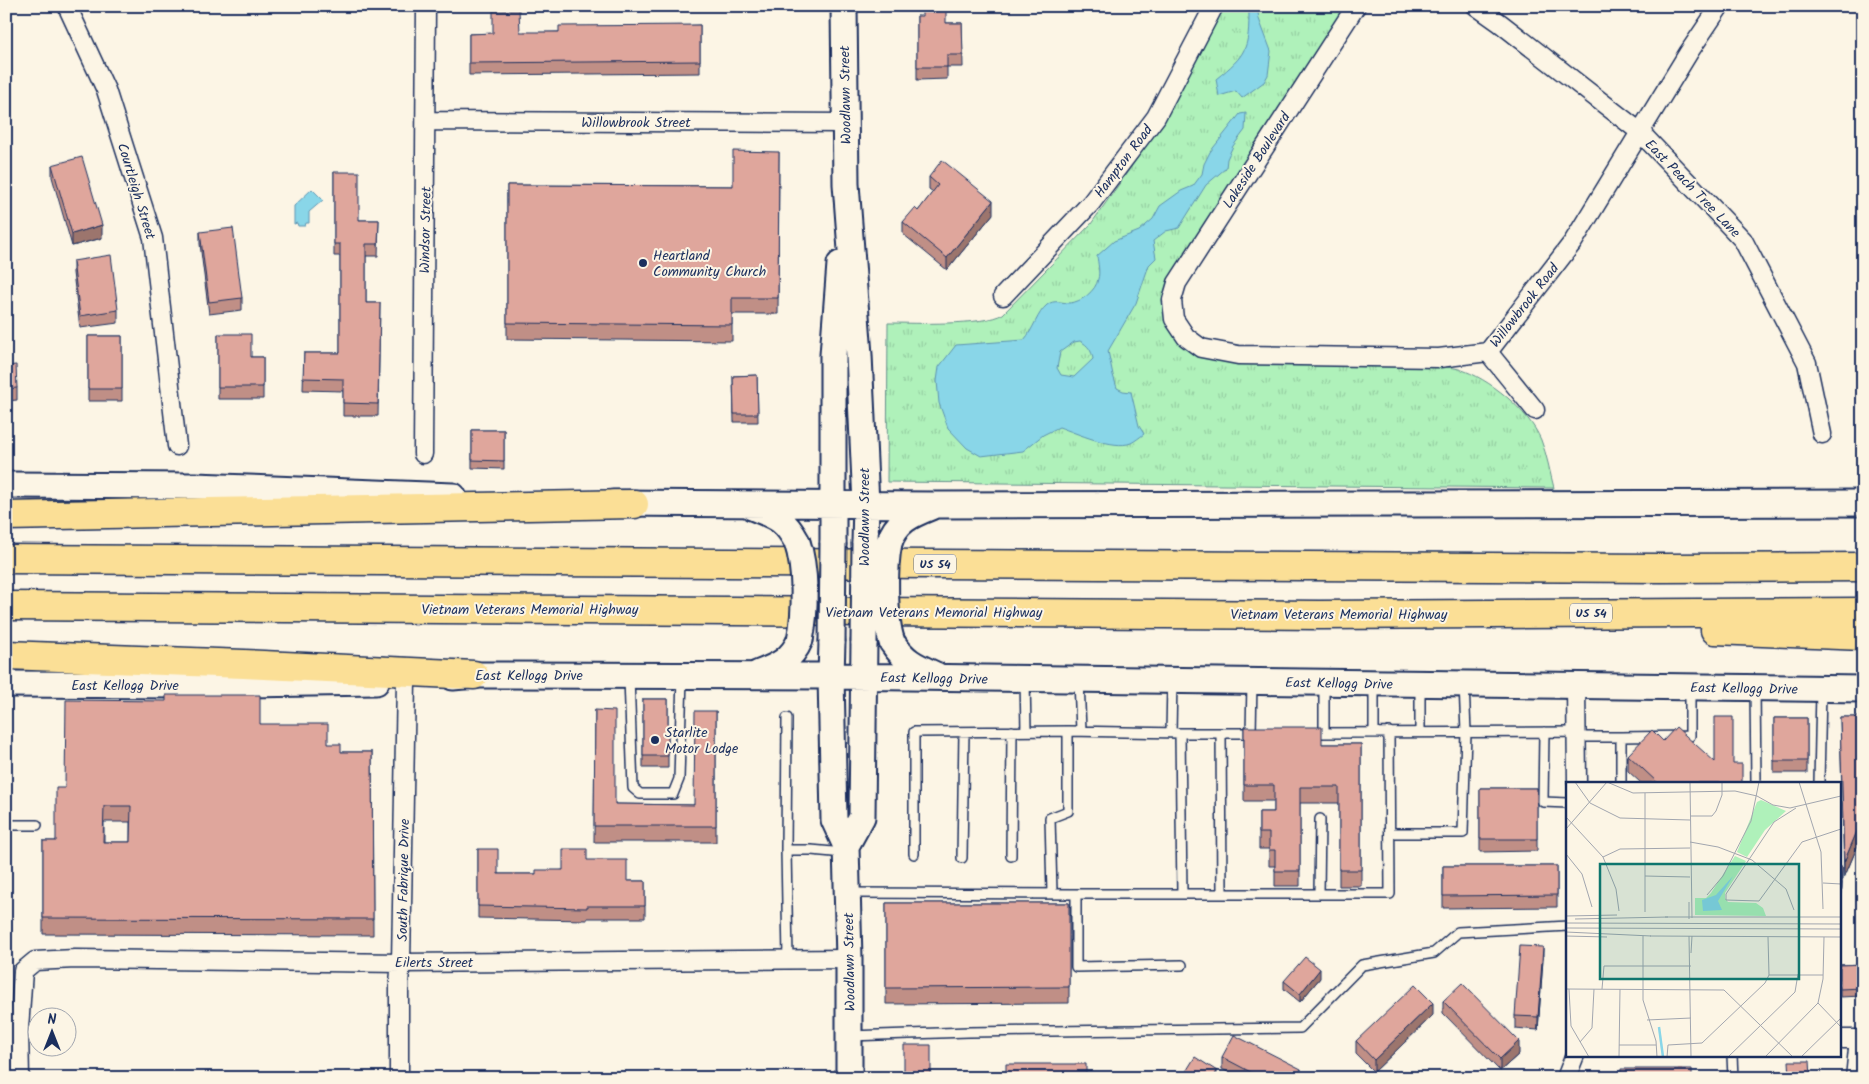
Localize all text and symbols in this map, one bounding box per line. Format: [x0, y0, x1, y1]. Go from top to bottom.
street label: Woodlawn Street [834, 45, 858, 144]
street label: Lakeside Boulevard [1217, 107, 1297, 213]
street label: Willowbrook Street [581, 112, 691, 134]
street label: Hampton Road [1089, 120, 1159, 203]
street label: East Peach Tree Lane [1639, 134, 1746, 244]
street label: Courtleigh Street [111, 140, 161, 243]
street label: Windsor Street [414, 186, 438, 274]
place label: Heartland Community Church [653, 245, 766, 283]
marker: Heartland Community Church [637, 257, 649, 269]
street label: Willowbrook Road [1485, 258, 1565, 353]
street label: Woodlawn Street [854, 467, 876, 566]
road number: US 54 [914, 554, 956, 574]
street label: Vietnam Veterans Memorial Highway [422, 599, 639, 621]
street label: Vietnam Veterans Memorial Highway [826, 602, 1043, 624]
street label: Vietnam Veterans Memorial Highway [1231, 604, 1448, 626]
road number: US 54 [1570, 604, 1612, 622]
street label: East Kellogg Drive [475, 665, 584, 687]
street label: East Kellogg Drive [880, 667, 989, 691]
street label: East Kellogg Drive [1285, 672, 1394, 696]
street label: East Kellogg Drive [71, 675, 180, 697]
street label: East Kellogg Drive [1690, 677, 1799, 701]
place label: Starlite Motor Lodge [665, 722, 739, 760]
marker: Starlite Motor Lodge [649, 734, 661, 746]
inset map [1566, 782, 1842, 1056]
street label: South Fabrique Drive [392, 818, 416, 942]
street label: Woodlawn Street [838, 912, 862, 1011]
street label: Eilerts Street [395, 952, 474, 974]
north arrow [28, 1006, 78, 1056]
text: N [48, 1009, 57, 1031]

